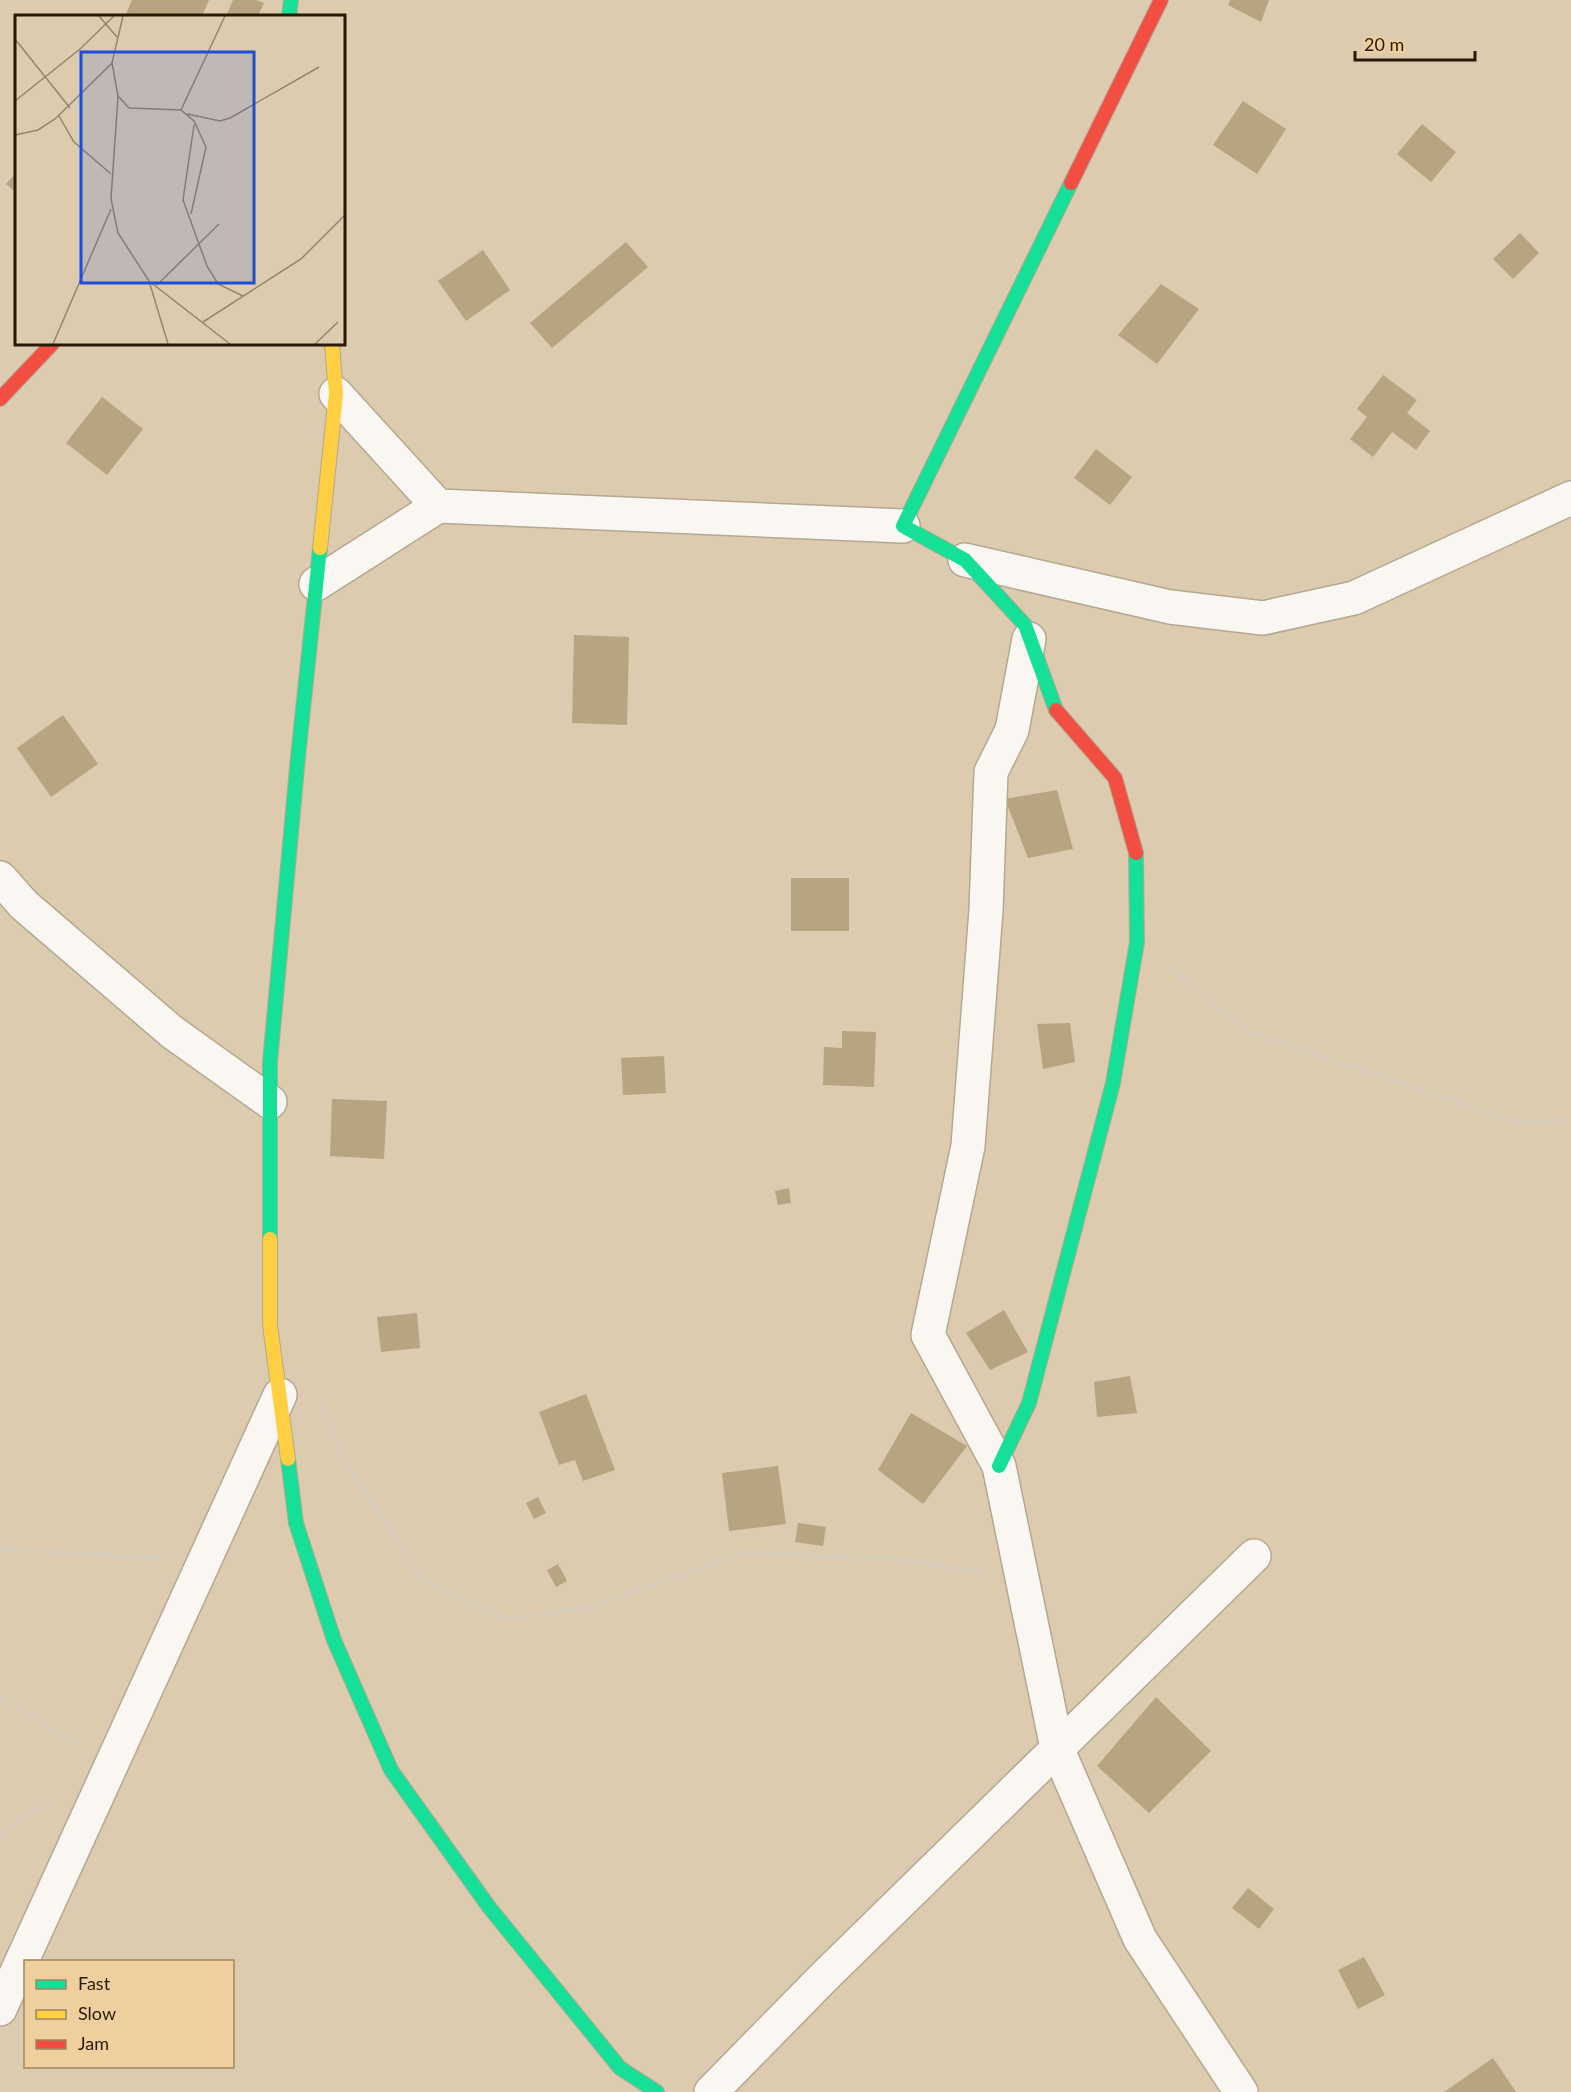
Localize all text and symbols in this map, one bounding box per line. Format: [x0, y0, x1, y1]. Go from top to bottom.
inset map [15, 15, 345, 345]
scale bar [1355, 24, 1475, 62]
text: 20 m [1364, 33, 1404, 55]
legend [24, 1960, 234, 2068]
text: Fast [78, 1972, 111, 1994]
text: Slow [78, 2002, 116, 2024]
text: Jam [78, 2032, 109, 2054]

